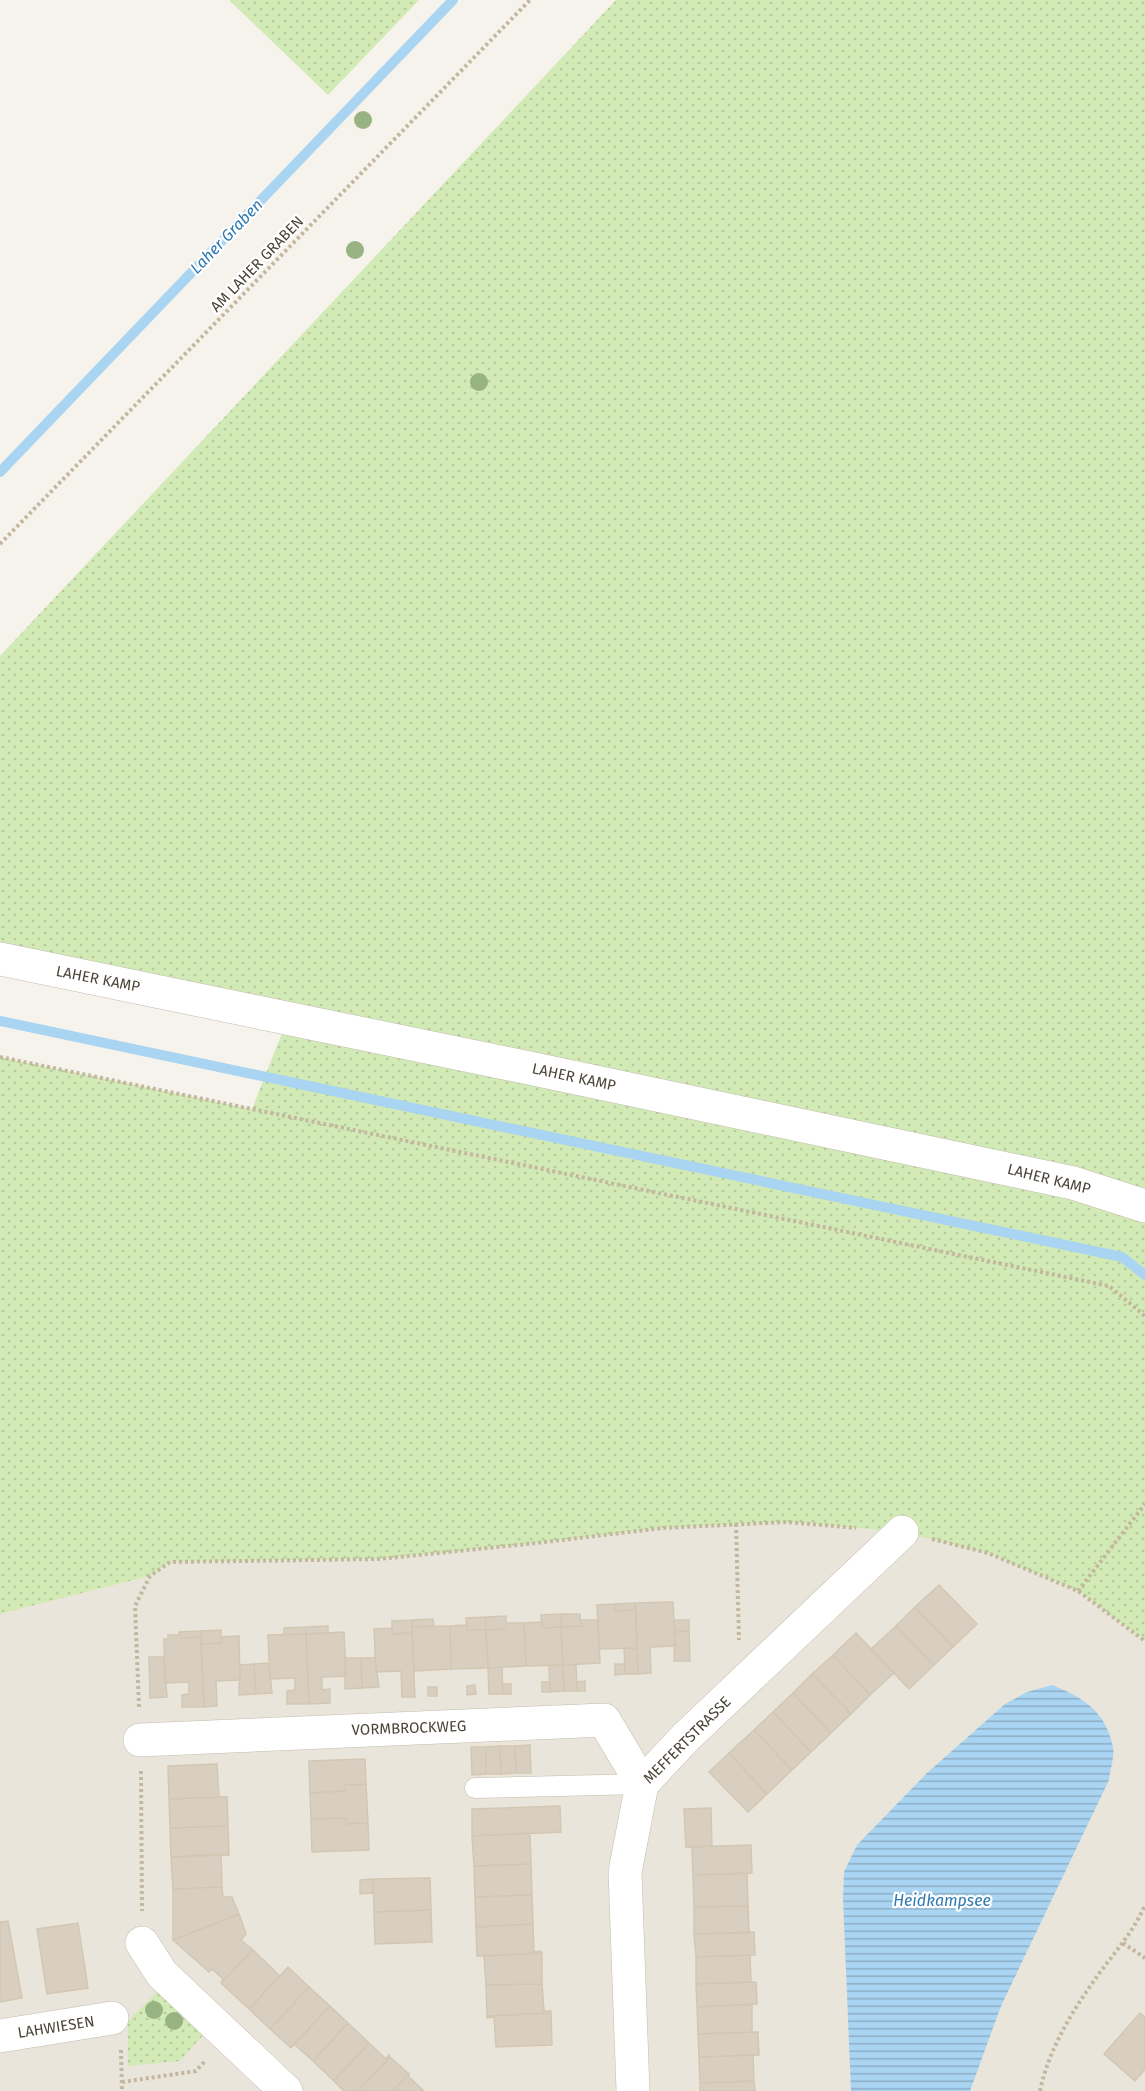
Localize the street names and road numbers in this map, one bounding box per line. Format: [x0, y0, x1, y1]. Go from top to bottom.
street label: AM LAHER GRABEN [207, 212, 307, 316]
street label: LAHER KAMP [54, 962, 142, 996]
street label: LAHER KAMP [530, 1059, 618, 1095]
street label: LAHER KAMP [1006, 1160, 1093, 1198]
street label: MEFFERTSTRASSE [640, 1693, 734, 1787]
street label: VORMBROCKWEG [351, 1717, 467, 1739]
street label: LAHWIESEN [16, 2012, 96, 2042]

